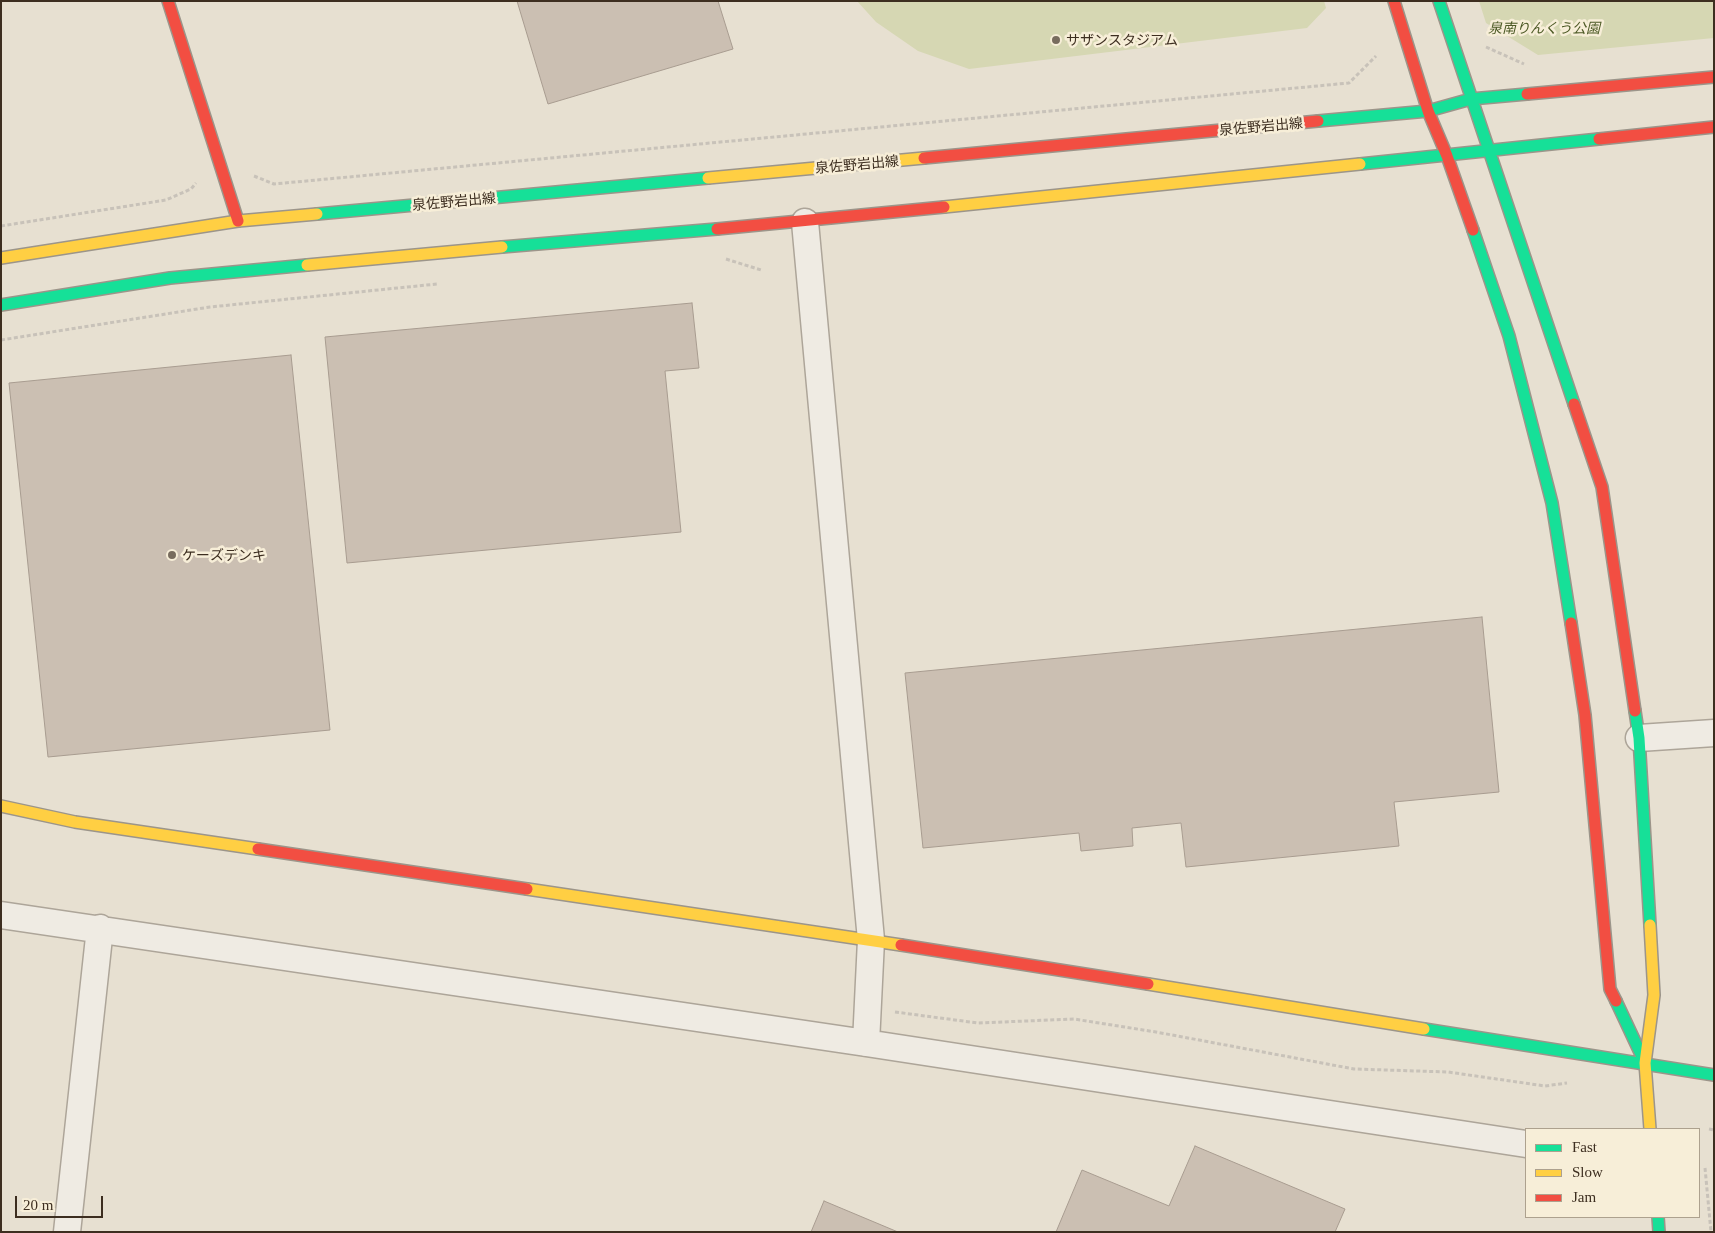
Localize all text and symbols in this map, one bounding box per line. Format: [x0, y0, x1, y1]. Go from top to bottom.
park label: 泉南りんくう公園 [1488, 20, 1600, 36]
place label: サザンスタジアム [1066, 32, 1178, 48]
marker: サザンスタジアム [1050, 34, 1062, 46]
street label: 泉佐野岩出線 [1218, 114, 1304, 138]
street label: 泉佐野岩出線 [814, 152, 900, 176]
street label: 泉佐野岩出線 [411, 189, 497, 213]
place label: ケーズデンキ [182, 547, 266, 563]
marker: ケーズデンキ [166, 549, 178, 561]
legend [1525, 1128, 1700, 1218]
text: Fast [1572, 1139, 1597, 1155]
text: Slow [1572, 1164, 1603, 1180]
scale bar [18, 1186, 105, 1218]
text: Jam [1572, 1189, 1596, 1205]
text: 20 m [23, 1197, 53, 1213]

